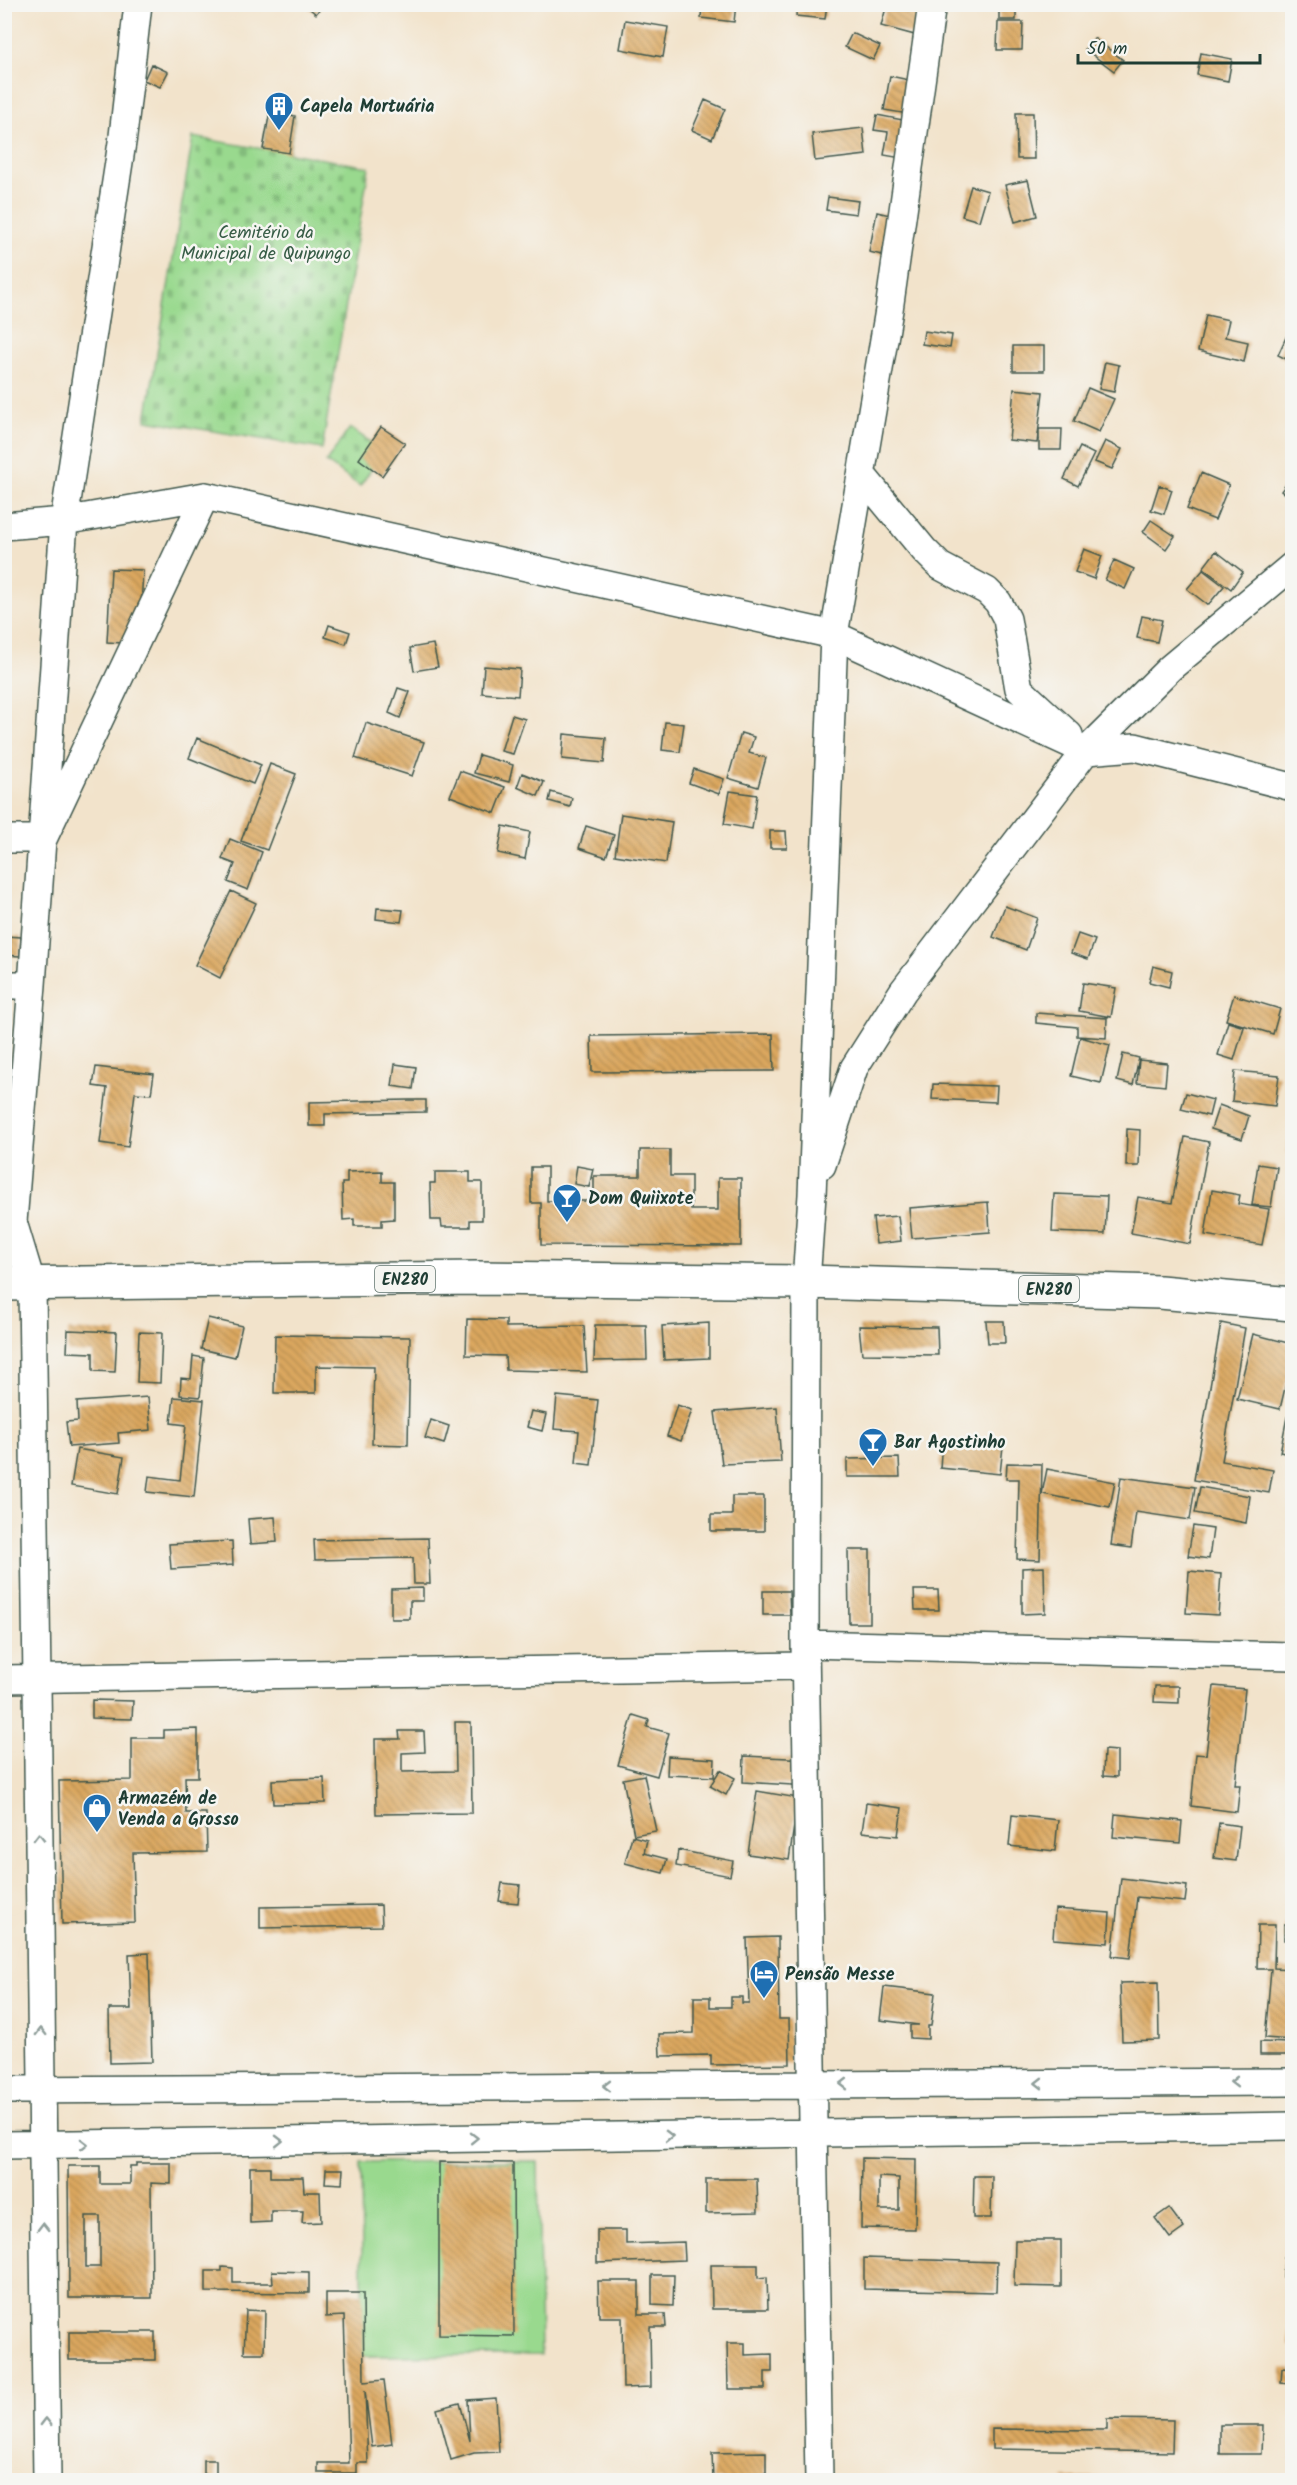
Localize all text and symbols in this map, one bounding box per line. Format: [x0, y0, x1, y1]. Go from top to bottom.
scale bar [1078, 27, 1260, 65]
text: 50 m [1087, 35, 1127, 64]
building icon: Capela Mortuária [263, 90, 295, 132]
place label: Capela Mortuária [300, 93, 435, 122]
park label: Cemitério da Municipal de Quipungo [181, 219, 351, 269]
bar icon: Dom Quiixote [551, 1182, 583, 1224]
place label: Dom Quiixote [588, 1185, 694, 1214]
road number: EN280 [375, 1266, 435, 1292]
road number: EN280 [1019, 1276, 1079, 1302]
bar icon: Bar Agostinho [857, 1426, 889, 1468]
place label: Bar Agostinho [894, 1429, 1006, 1458]
place label: Armazém de Venda a Grosso [118, 1785, 239, 1835]
shop icon: Armazém de Venda a Grosso [81, 1792, 113, 1834]
one-way arrow [33, 1833, 45, 1842]
hotel icon: Pensão Messe [748, 1958, 780, 2000]
place label: Pensão Messe [785, 1961, 895, 1990]
one-way arrow [35, 2028, 47, 2037]
one-way arrow [1230, 2076, 1239, 2088]
one-way arrow [1035, 2077, 1044, 2089]
one-way arrow [840, 2078, 849, 2090]
one-way arrow [603, 2080, 612, 2092]
one-way arrow [664, 2129, 673, 2142]
one-way arrow [469, 2132, 478, 2144]
one-way arrow [274, 2135, 283, 2147]
one-way arrow [79, 2138, 88, 2150]
one-way arrow [37, 2223, 50, 2232]
one-way arrow [40, 2418, 52, 2427]

